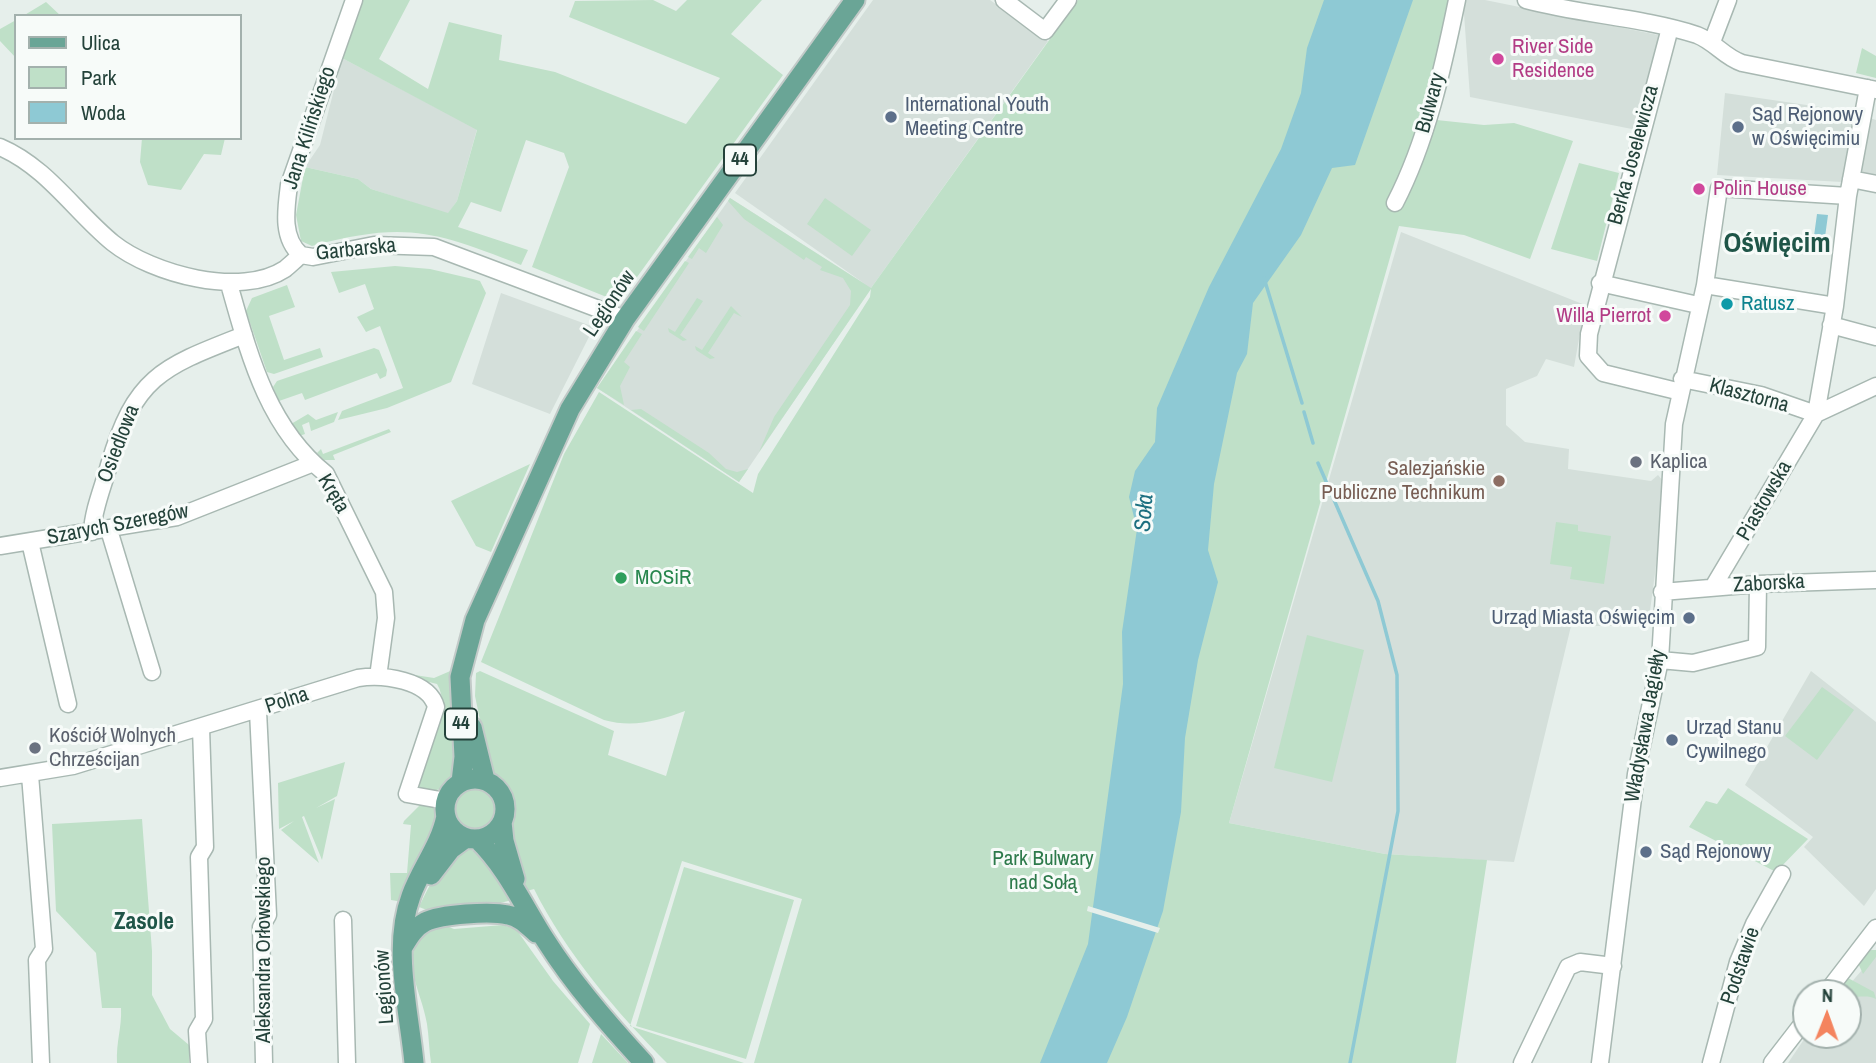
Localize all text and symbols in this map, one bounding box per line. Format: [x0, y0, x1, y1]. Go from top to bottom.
legend [14, 14, 242, 140]
text: Ulica [81, 28, 120, 57]
place label: River Side Residence [1512, 34, 1594, 84]
marker: River Side Residence [1490, 51, 1506, 67]
text: Park [81, 63, 116, 92]
street label: Jana Kilińskiego [278, 64, 342, 192]
street label: Bulwary [1411, 70, 1451, 136]
street label: Berka Joselewicza [1603, 82, 1665, 228]
place label: International Youth Meeting Centre [905, 92, 1049, 142]
text: Woda [81, 98, 126, 127]
place label: Sąd Rejonowy w Oświęcimiu [1752, 102, 1863, 152]
marker: International Youth Meeting Centre [883, 109, 899, 125]
marker: Sąd Rejonowy w Oświęcimiu [1730, 119, 1746, 135]
road number: 44 [724, 144, 756, 176]
place label: Polin House [1713, 176, 1807, 202]
marker: Polin House [1691, 181, 1707, 197]
district label: Oświęcim [1723, 227, 1831, 261]
street label: Garbarska [315, 233, 397, 267]
street label: Legionów [579, 266, 641, 342]
place label: Ratusz [1741, 291, 1795, 317]
marker: Ratusz [1719, 296, 1735, 312]
place label: Willa Pierrot [1556, 303, 1651, 329]
marker: Willa Pierrot [1657, 308, 1673, 324]
street label: Klasztorna [1706, 373, 1792, 419]
street label: Osiedlowa [93, 402, 145, 486]
place label: Kaplica [1650, 449, 1707, 475]
marker: Kaplica [1628, 454, 1644, 470]
place label: Salezjańskie Publiczne Technikum [1321, 456, 1485, 506]
street label: Piastowska [1732, 457, 1798, 545]
street label: Kręta [312, 470, 354, 518]
marker: Salezjańskie Publiczne Technikum [1491, 473, 1507, 489]
water label: Soła [1130, 493, 1160, 533]
street label: Szarych Szeregów [45, 499, 191, 551]
place label: MOSiR [635, 565, 691, 591]
marker: MOSiR [613, 570, 629, 586]
street label: Zaborska [1733, 570, 1805, 598]
place label: Urząd Miasta Oświęcim [1491, 605, 1675, 631]
marker: Urząd Miasta Oświęcim [1681, 610, 1697, 626]
street label: Władysława Jagiełły [1620, 647, 1672, 805]
street label: Polna [262, 682, 312, 720]
road number: 44 [445, 708, 477, 740]
place label: Urząd Stanu Cywilnego [1686, 715, 1782, 765]
place label: Kościół Wolnych Chrześcijan [49, 723, 176, 773]
marker: Urząd Stanu Cywilnego [1664, 732, 1680, 748]
marker: Kościół Wolnych Chrześcijan [27, 740, 43, 756]
place label: Sąd Rejonowy [1660, 839, 1771, 865]
marker: Sąd Rejonowy [1638, 844, 1654, 860]
park label: Park Bulwary nad Sołą [992, 846, 1094, 896]
street label: Aleksandra Orłowskiego [251, 857, 277, 1043]
district label: Zasole [114, 909, 174, 937]
street label: Podstawie [1716, 924, 1766, 1008]
street label: Legionów [370, 949, 400, 1025]
north arrow [1792, 979, 1862, 1049]
text: N [1821, 982, 1833, 1008]

